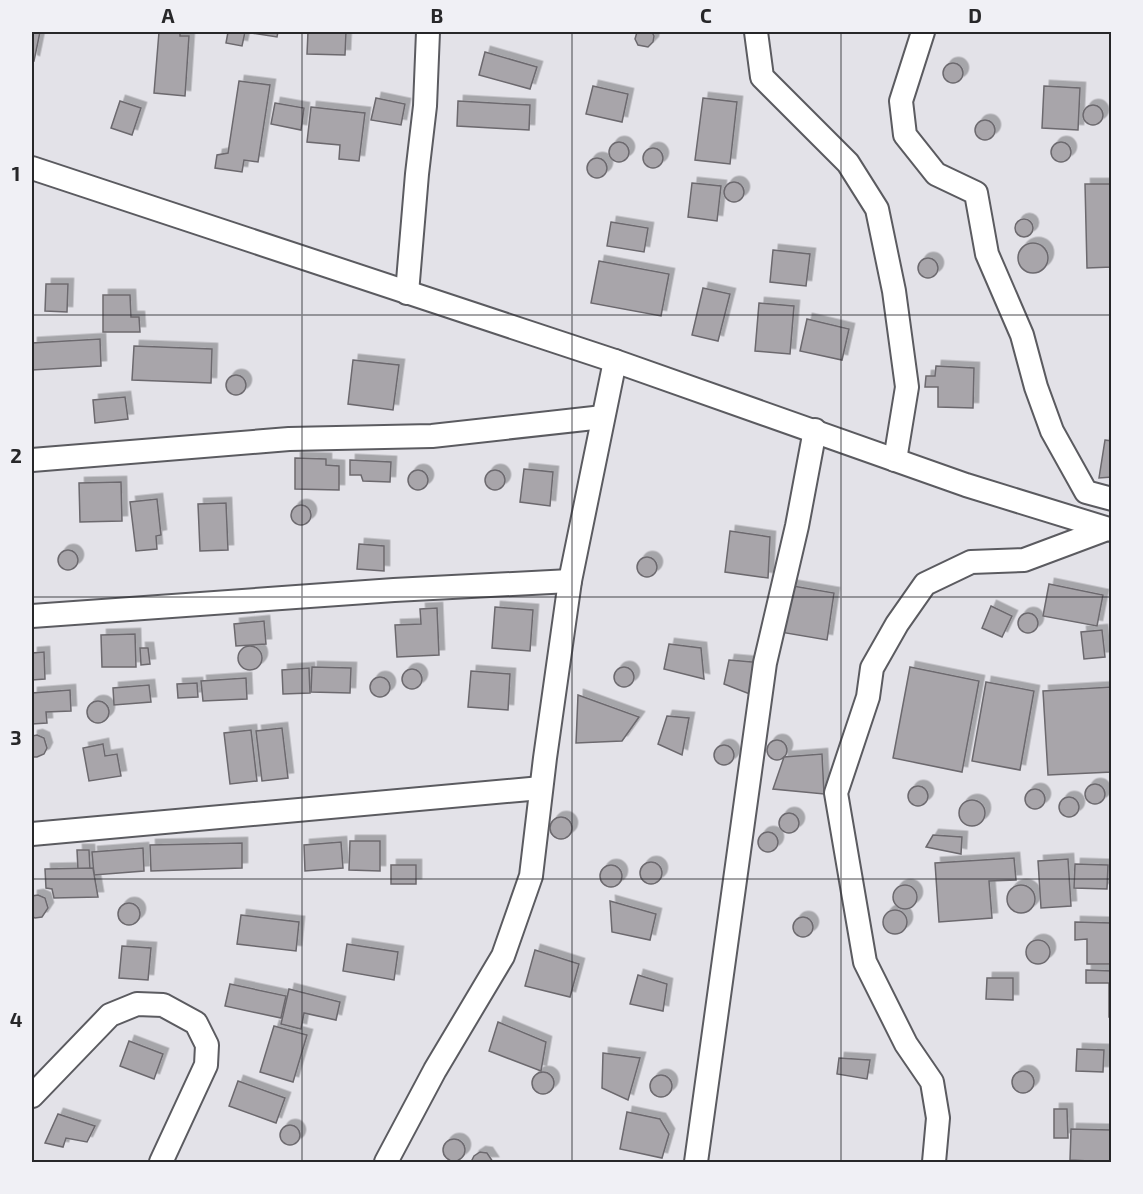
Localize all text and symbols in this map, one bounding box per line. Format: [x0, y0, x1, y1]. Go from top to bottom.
text: A [161, 3, 175, 27]
text: B [431, 3, 443, 27]
text: C [700, 3, 712, 27]
text: D [968, 3, 982, 27]
text: 1 [12, 161, 20, 185]
text: 2 [10, 443, 22, 467]
text: 3 [10, 725, 22, 749]
text: 4 [10, 1007, 23, 1031]

